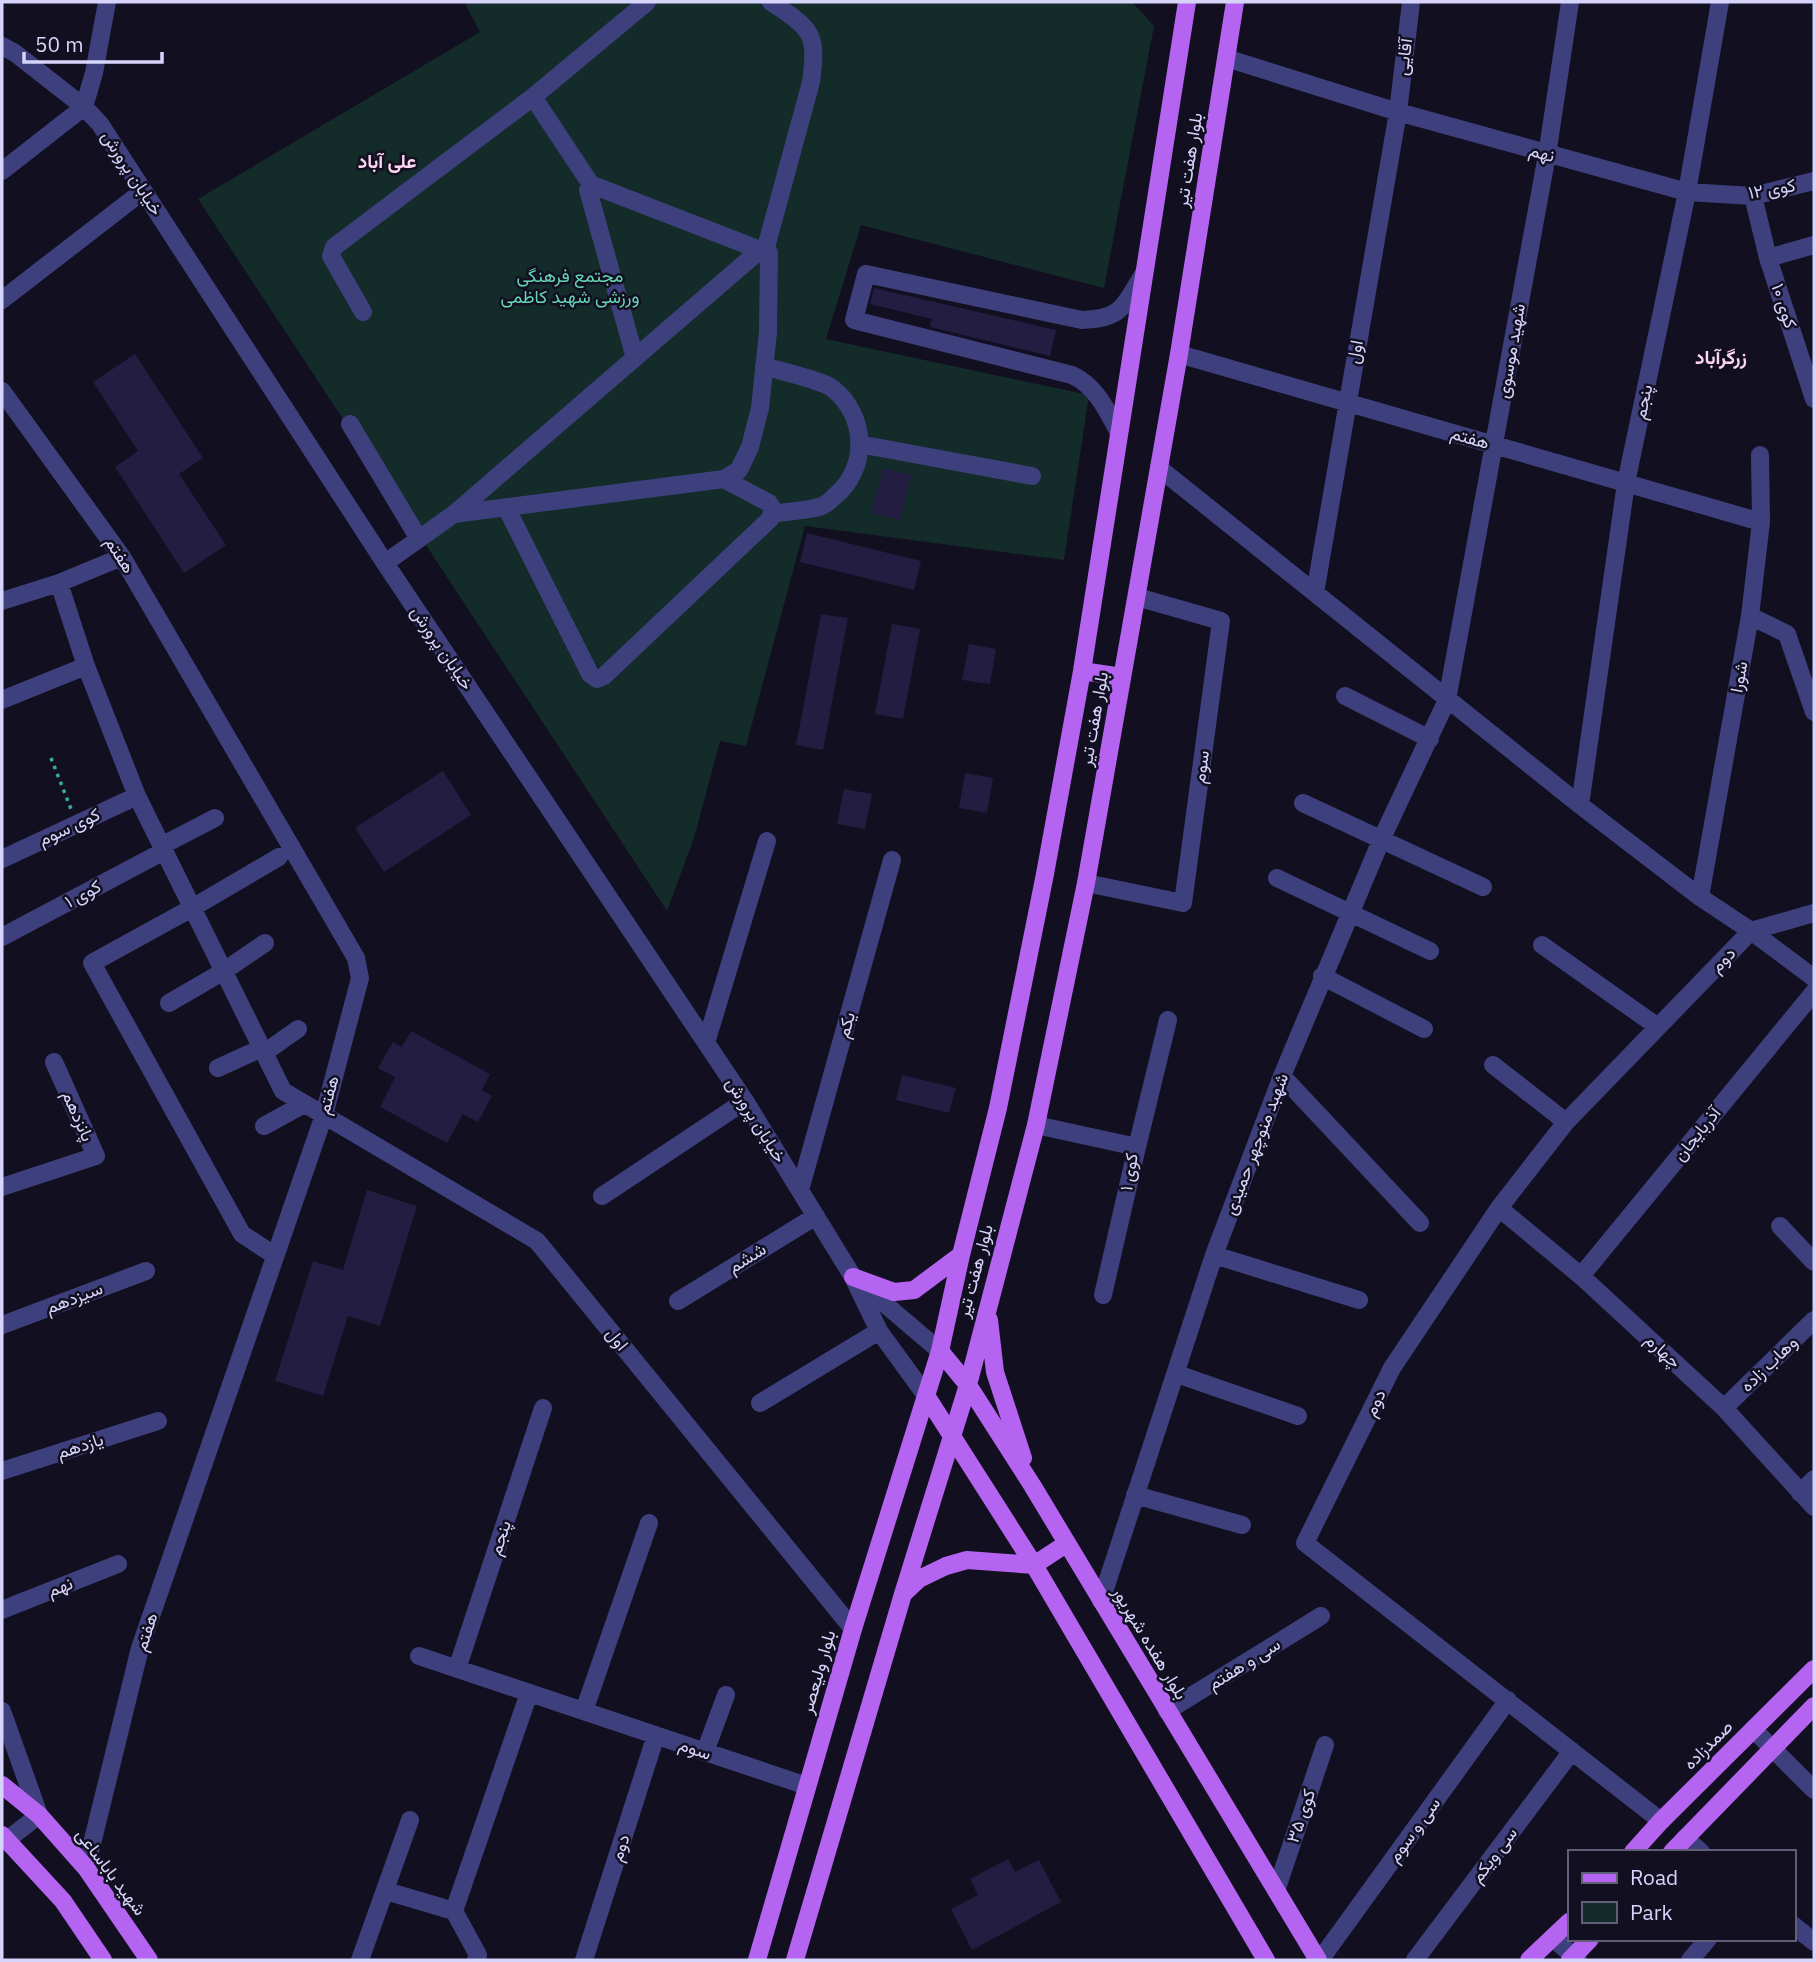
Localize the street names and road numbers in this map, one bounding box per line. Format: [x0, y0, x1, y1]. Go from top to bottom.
street label: آقایی [1390, 35, 1417, 77]
street label: بلوار هفت تیر [1170, 111, 1207, 210]
street label: خیابان پرورش [96, 126, 168, 220]
street label: نهم [1526, 138, 1558, 168]
street label: کوی ۱۲ [1746, 173, 1797, 204]
street label: کوی ۱۰ [1766, 281, 1802, 331]
street label: شهید موسوی [1491, 302, 1530, 400]
street label: اول [1341, 338, 1368, 366]
street label: پنجم [1628, 382, 1658, 422]
street label: هفتم [1448, 421, 1492, 455]
street label: هفتم [99, 532, 141, 578]
street label: خیابان پرورش [405, 601, 479, 695]
street label: شورا [1724, 659, 1753, 694]
street label: بلوار هفت تیر [1074, 670, 1113, 769]
street label: سوم [1187, 749, 1215, 785]
street label: کوی سوم [34, 802, 104, 852]
street label: کوی ۱ [61, 874, 105, 913]
street label: دوم [1705, 942, 1741, 978]
street label: یکم [831, 1009, 861, 1041]
street label: شهبد منوچهر حمیدی [1218, 1070, 1294, 1218]
street label: هفتم [311, 1073, 345, 1117]
street label: خیابان پرورش [720, 1073, 792, 1167]
street label: پانزدهم [56, 1087, 100, 1145]
street label: آذربایجان [1668, 1100, 1727, 1166]
street label: کوی ۱ [1114, 1151, 1143, 1193]
street label: بلوار هفت تیر [951, 1222, 998, 1321]
street label: ششم [723, 1237, 771, 1279]
street label: سیزدهم [42, 1276, 106, 1320]
street label: اول [601, 1322, 634, 1355]
street label: چهارم [1640, 1328, 1686, 1374]
street label: وهاب زاده [1735, 1331, 1802, 1397]
street label: دوم [1358, 1385, 1392, 1421]
street label: یازدهم [54, 1427, 106, 1465]
street label: پنجم [483, 1517, 517, 1559]
street label: نهم [44, 1571, 76, 1603]
street label: بلوار هفده شهریور [1107, 1581, 1193, 1704]
street label: هفتم [129, 1610, 163, 1654]
street label: بلوار ولیعصر [794, 1627, 840, 1717]
street label: سی و هفتم [1203, 1632, 1285, 1696]
street label: صمدزاده [1678, 1715, 1737, 1774]
street label: سوم [676, 1732, 714, 1766]
street label: کوی ۳۵ [1281, 1786, 1320, 1846]
street label: سی و سوم [1382, 1792, 1446, 1868]
street label: سی ویکم [1465, 1822, 1523, 1888]
street label: شهید باباساعی [71, 1823, 152, 1920]
street label: دوم [604, 1831, 636, 1865]

